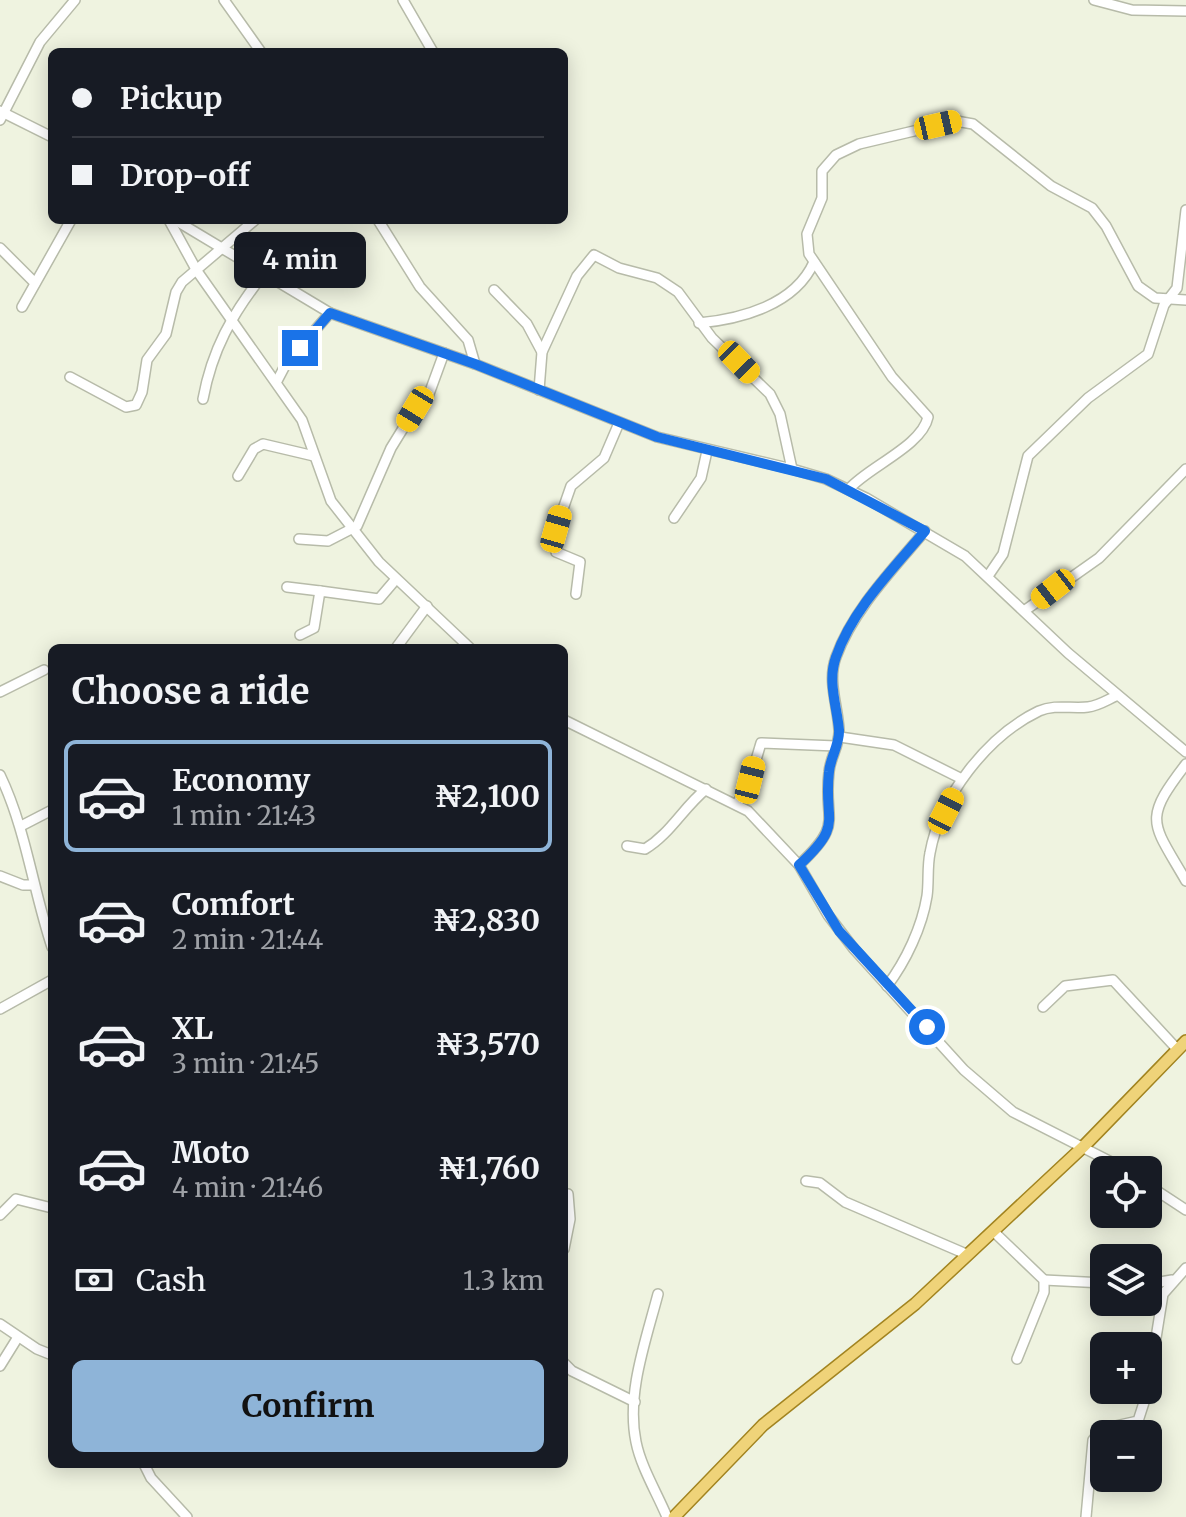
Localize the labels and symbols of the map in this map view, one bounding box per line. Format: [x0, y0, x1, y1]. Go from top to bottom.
car [912, 108, 964, 142]
callout: 4 min [234, 232, 366, 288]
route end [282, 330, 318, 366]
car [714, 336, 764, 388]
car [392, 382, 438, 436]
car [538, 503, 574, 555]
car [1027, 565, 1079, 613]
car [733, 754, 767, 806]
car [924, 784, 968, 838]
route start [909, 1009, 945, 1045]

